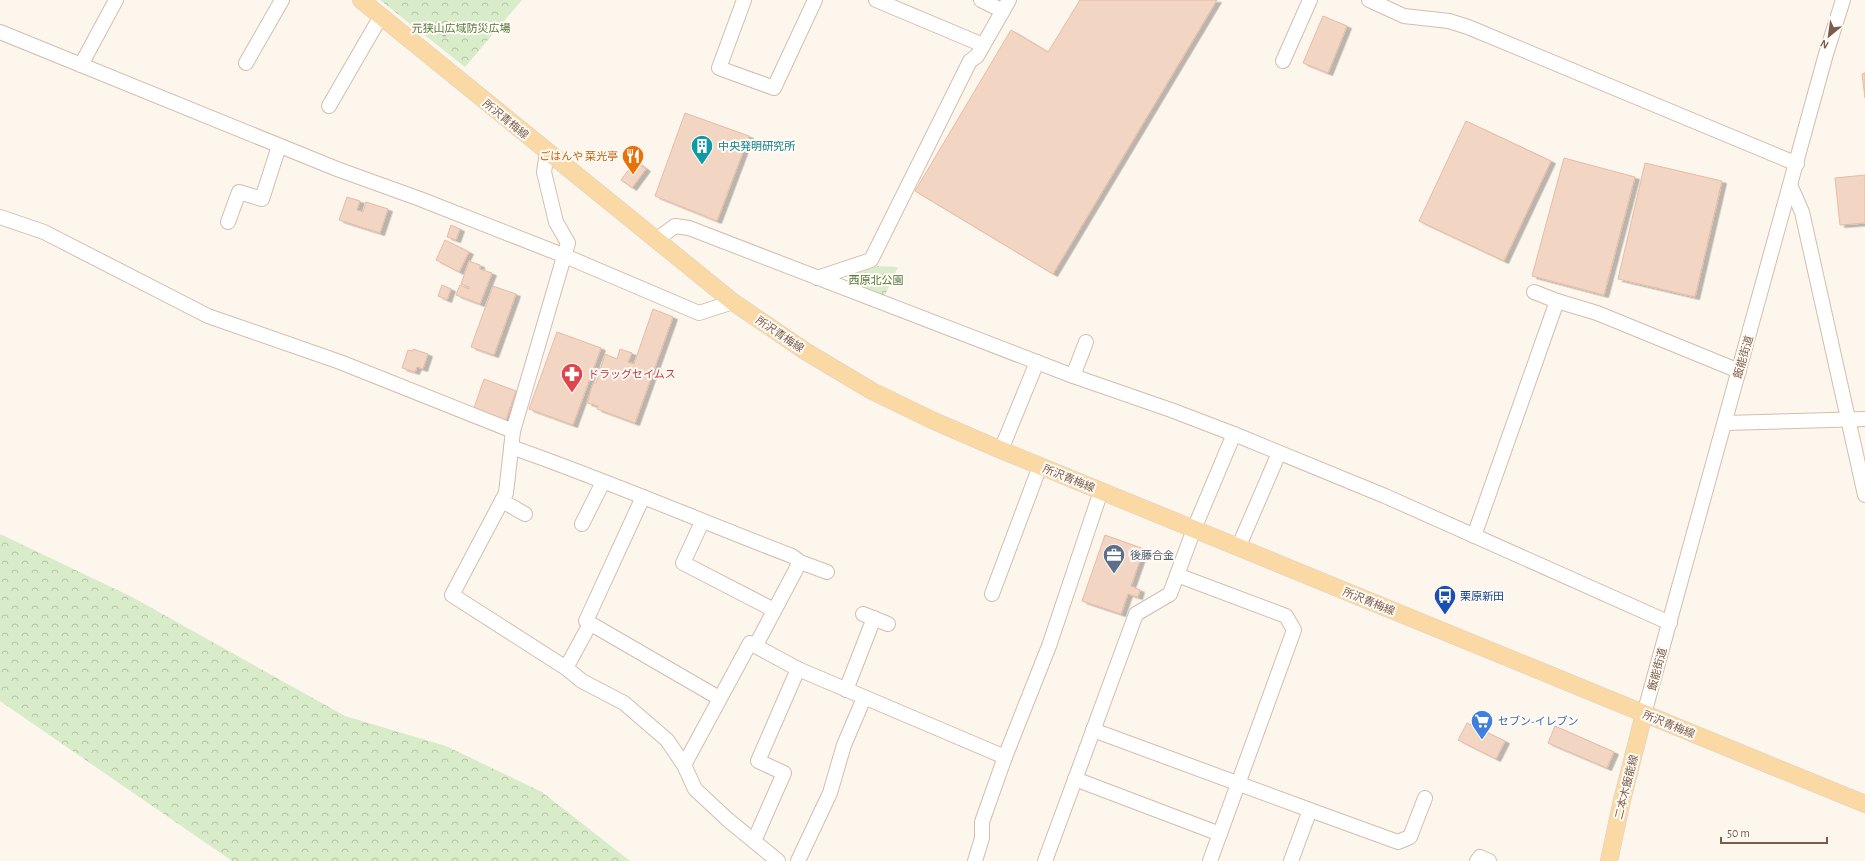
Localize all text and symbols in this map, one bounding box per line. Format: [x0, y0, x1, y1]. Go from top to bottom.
north arrow [1809, 16, 1849, 56]
park label: 元狭山広域防災広場 [412, 22, 511, 34]
text: N [1818, 38, 1830, 51]
street label: 所沢青梅線 [481, 97, 531, 141]
building icon: 中央発明研究所 [689, 133, 715, 166]
place label: 中央発明研究所 [718, 140, 796, 152]
restaurant icon: ごはんや 菜光亭 [620, 143, 646, 176]
place label: ごはんや 菜光亭 [539, 150, 618, 162]
park label: 西原北公園 [849, 274, 904, 286]
street label: 所沢青梅線 [754, 314, 806, 354]
street label: 飯能街道 [1731, 334, 1755, 380]
pharmacy icon: ドラッグセイムス [559, 361, 585, 394]
place label: ドラッグセイムス [588, 368, 676, 380]
street label: 所沢青梅線 [1041, 462, 1097, 494]
office icon: 後藤合金 [1101, 542, 1127, 575]
place label: 後藤合金 [1130, 549, 1174, 561]
bus stop icon: 栗原新田 [1432, 583, 1458, 616]
street label: 所沢青梅線 [1341, 585, 1397, 617]
place label: 栗原新田 [1460, 591, 1504, 602]
street label: 飯能街道 [1646, 646, 1668, 692]
supermarket icon: セブン-イレブン [1469, 708, 1495, 741]
street label: 所沢青梅線 [1641, 708, 1697, 740]
place label: セブン-イレブン [1498, 715, 1578, 727]
street label: 二本木飯能線 [1612, 754, 1640, 820]
scale bar [1721, 819, 1827, 845]
text: 50 m [1727, 827, 1750, 839]

